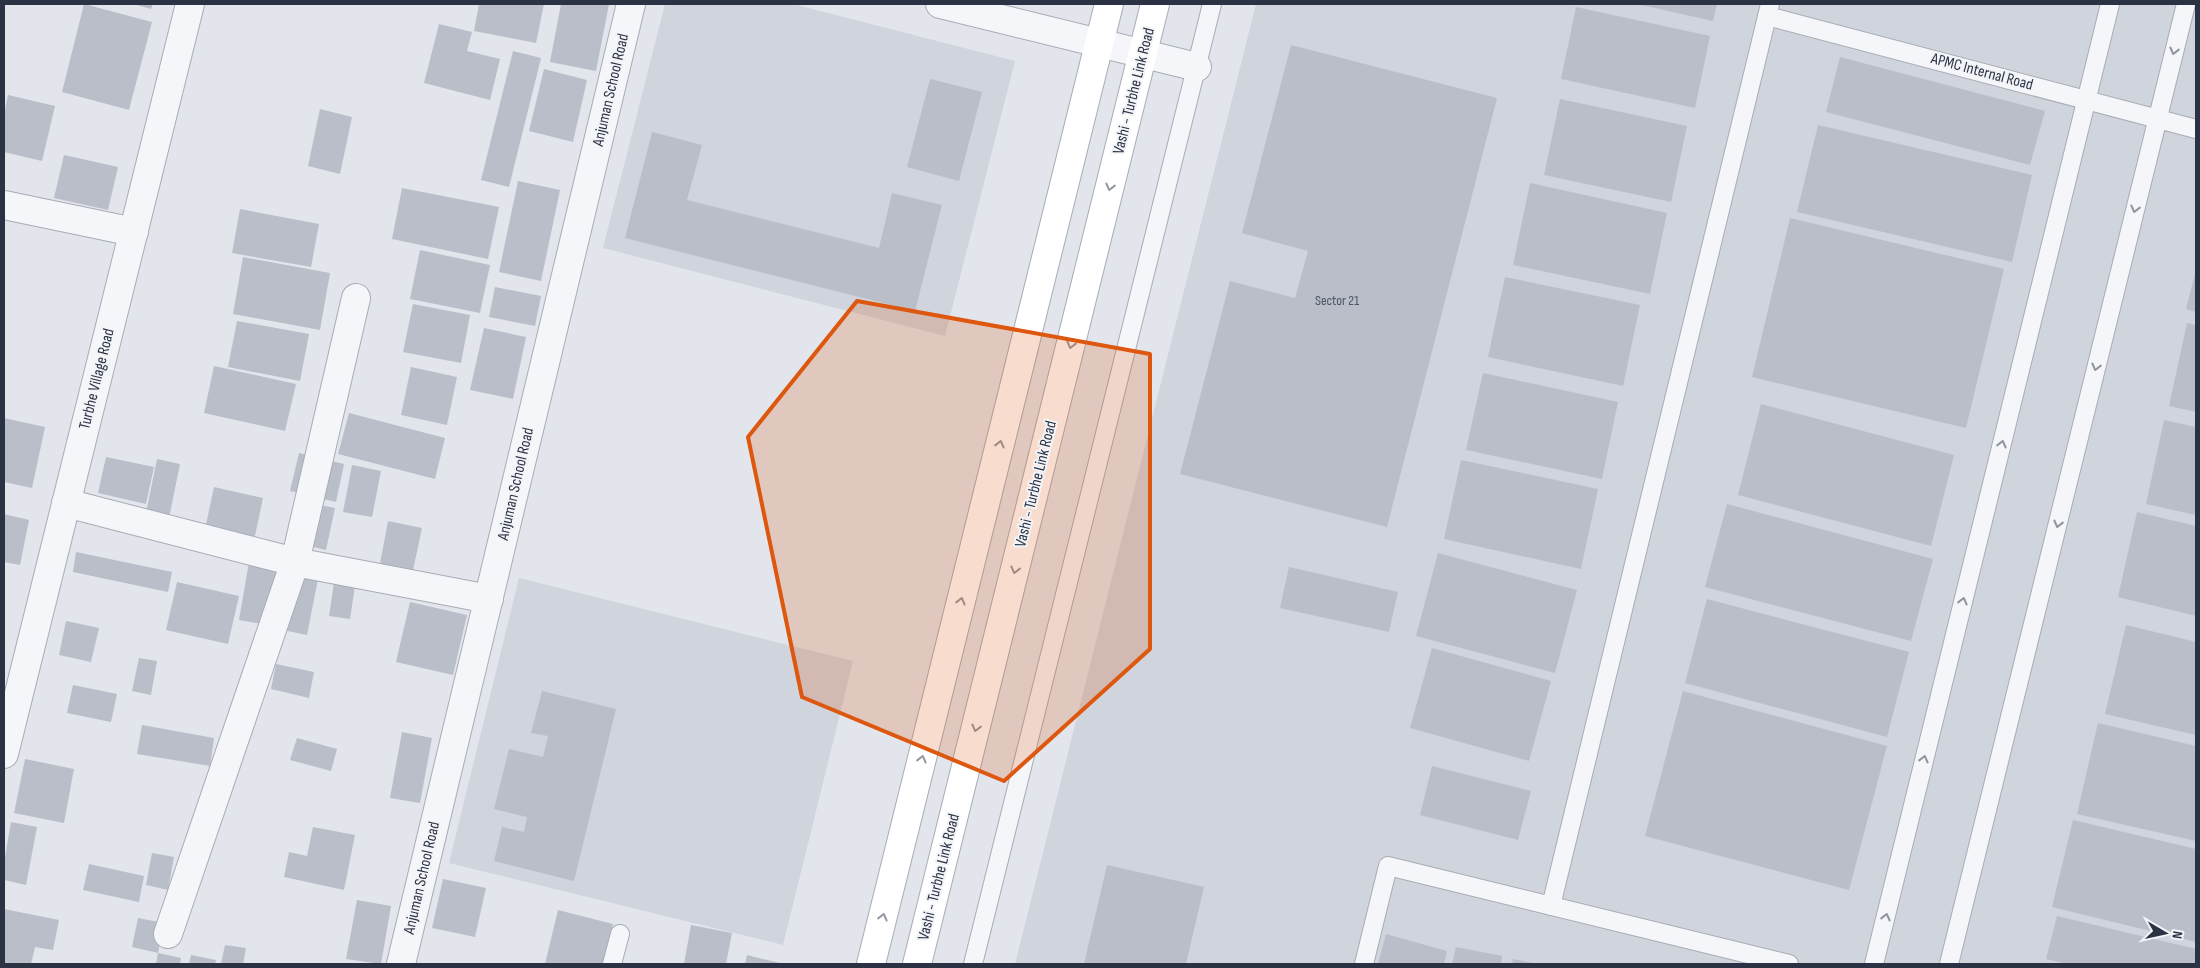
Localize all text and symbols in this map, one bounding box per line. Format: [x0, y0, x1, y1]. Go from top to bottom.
street label: Vashi - Turbhe Link Road [1109, 26, 1159, 156]
street label: Anjuman School Road [589, 32, 633, 149]
one-way arrow [2169, 47, 2180, 56]
street label: APMC Internal Road [1928, 49, 2035, 95]
one-way arrow [1105, 182, 1116, 191]
one-way arrow [2130, 204, 2141, 213]
house number: Sector 21 [1315, 292, 1359, 309]
street label: Turbhe Village Road [75, 327, 119, 431]
one-way arrow [1066, 340, 1077, 349]
one-way arrow [2092, 362, 2102, 370]
street label: Vashi - Turbhe Link Road [1011, 419, 1061, 549]
street label: Anjuman School Road [494, 426, 538, 543]
one-way arrow [994, 439, 1005, 448]
one-way arrow [1996, 439, 2007, 448]
one-way arrow [2053, 520, 2064, 529]
one-way arrow [1010, 566, 1021, 575]
one-way arrow [955, 597, 966, 606]
one-way arrow [1957, 597, 1968, 606]
one-way arrow [971, 724, 982, 733]
one-way arrow [916, 755, 927, 764]
one-way arrow [1918, 755, 1929, 764]
street label: Vashi - Turbhe Link Road [914, 812, 964, 942]
street label: Anjuman School Road [400, 820, 444, 937]
north arrow [2140, 908, 2190, 958]
one-way arrow [877, 912, 888, 921]
one-way arrow [1880, 913, 1890, 921]
text: N [2168, 930, 2186, 940]

